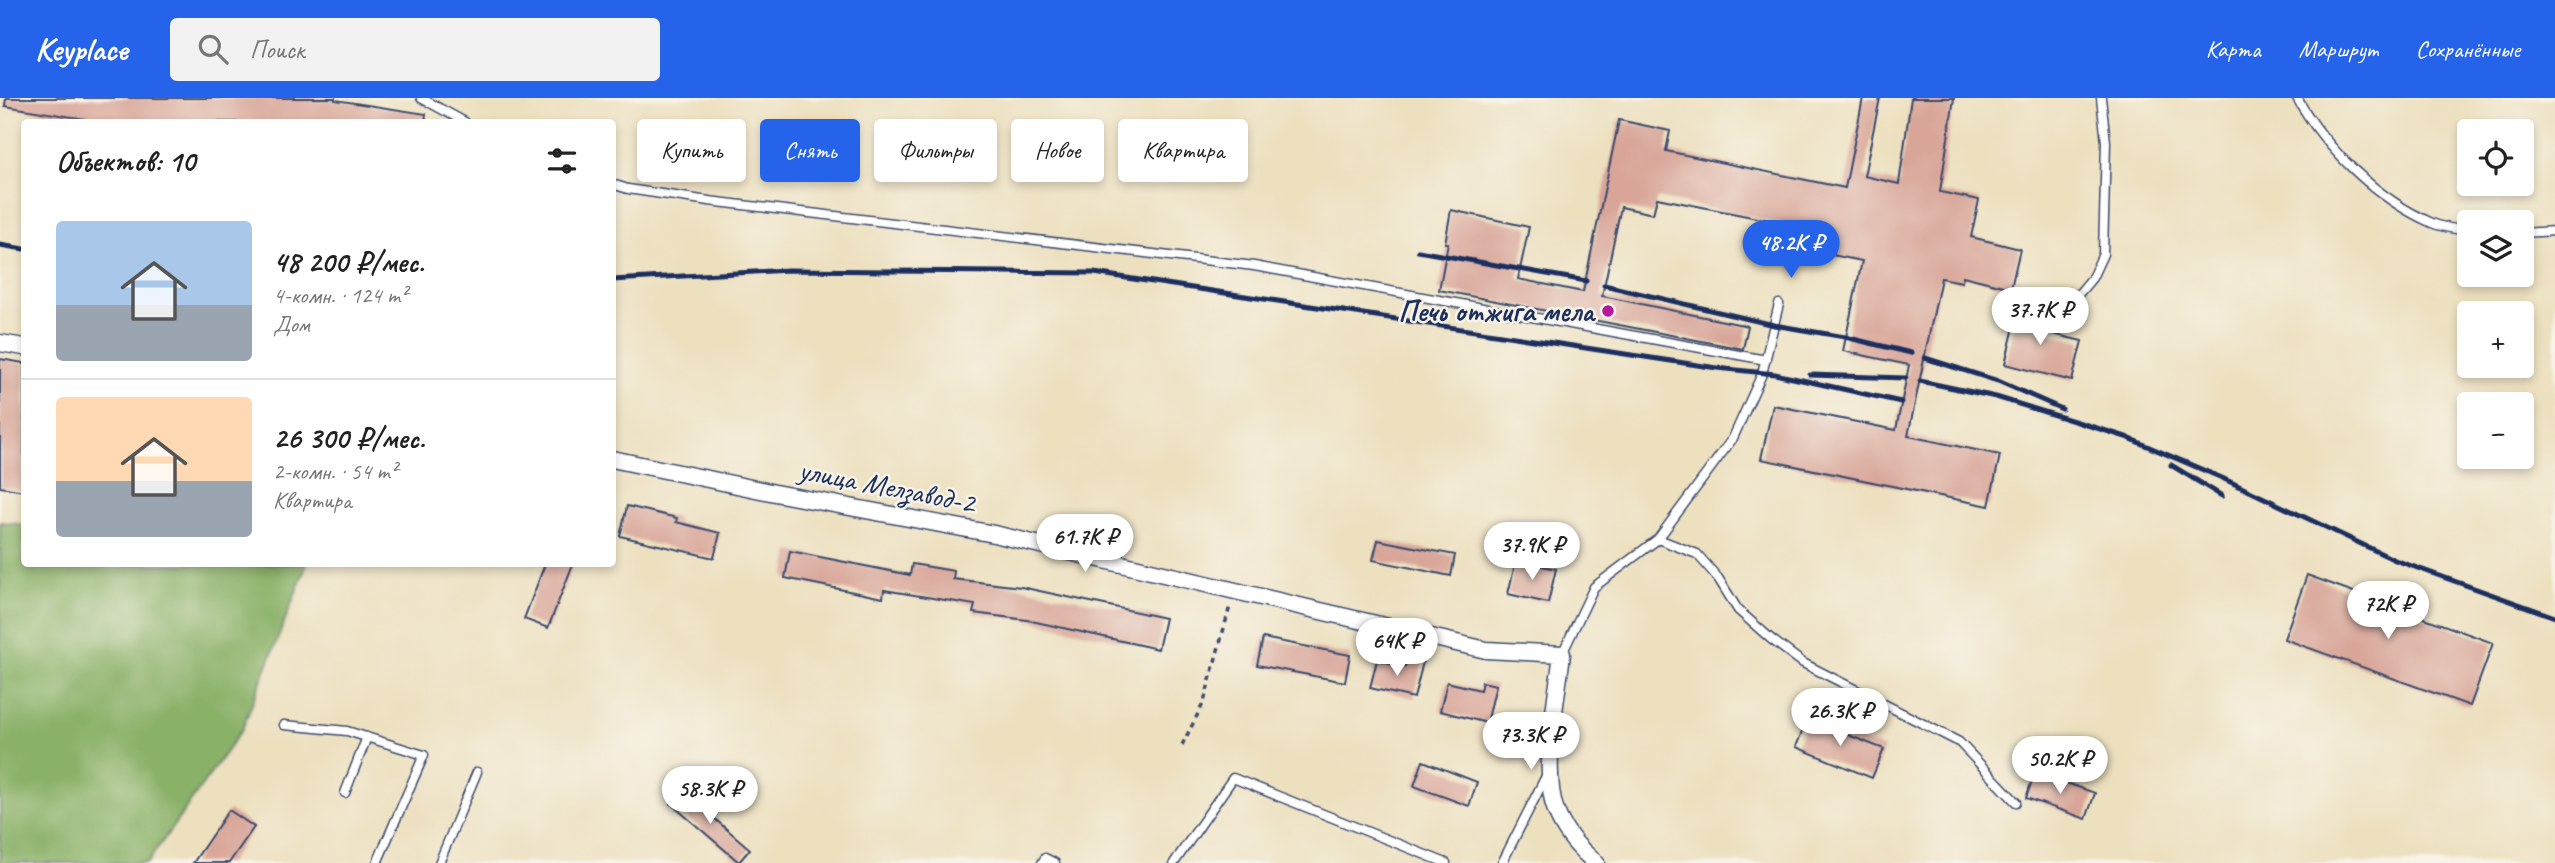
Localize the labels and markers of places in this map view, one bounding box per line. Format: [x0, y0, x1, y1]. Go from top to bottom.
pin: 48.2K ₽ [1726, 220, 1856, 280]
pin: 37.7K ₽ [1975, 288, 2105, 347]
place label: Печь отжига мела [1398, 292, 1597, 330]
marker: Печь отжига мела [1600, 303, 1616, 319]
pin: 61.7K ₽ [1020, 514, 1150, 574]
pin: 37.9K ₽ [1467, 522, 1597, 582]
pin: 72K ₽ [2339, 582, 2437, 641]
pin: 64K ₽ [1348, 618, 1446, 678]
pin: 26.3K ₽ [1775, 688, 1905, 748]
pin: 73.3K ₽ [1466, 712, 1596, 772]
pin: 50.2K ₽ [1995, 736, 2125, 796]
pin: 58.3K ₽ [645, 766, 775, 826]

